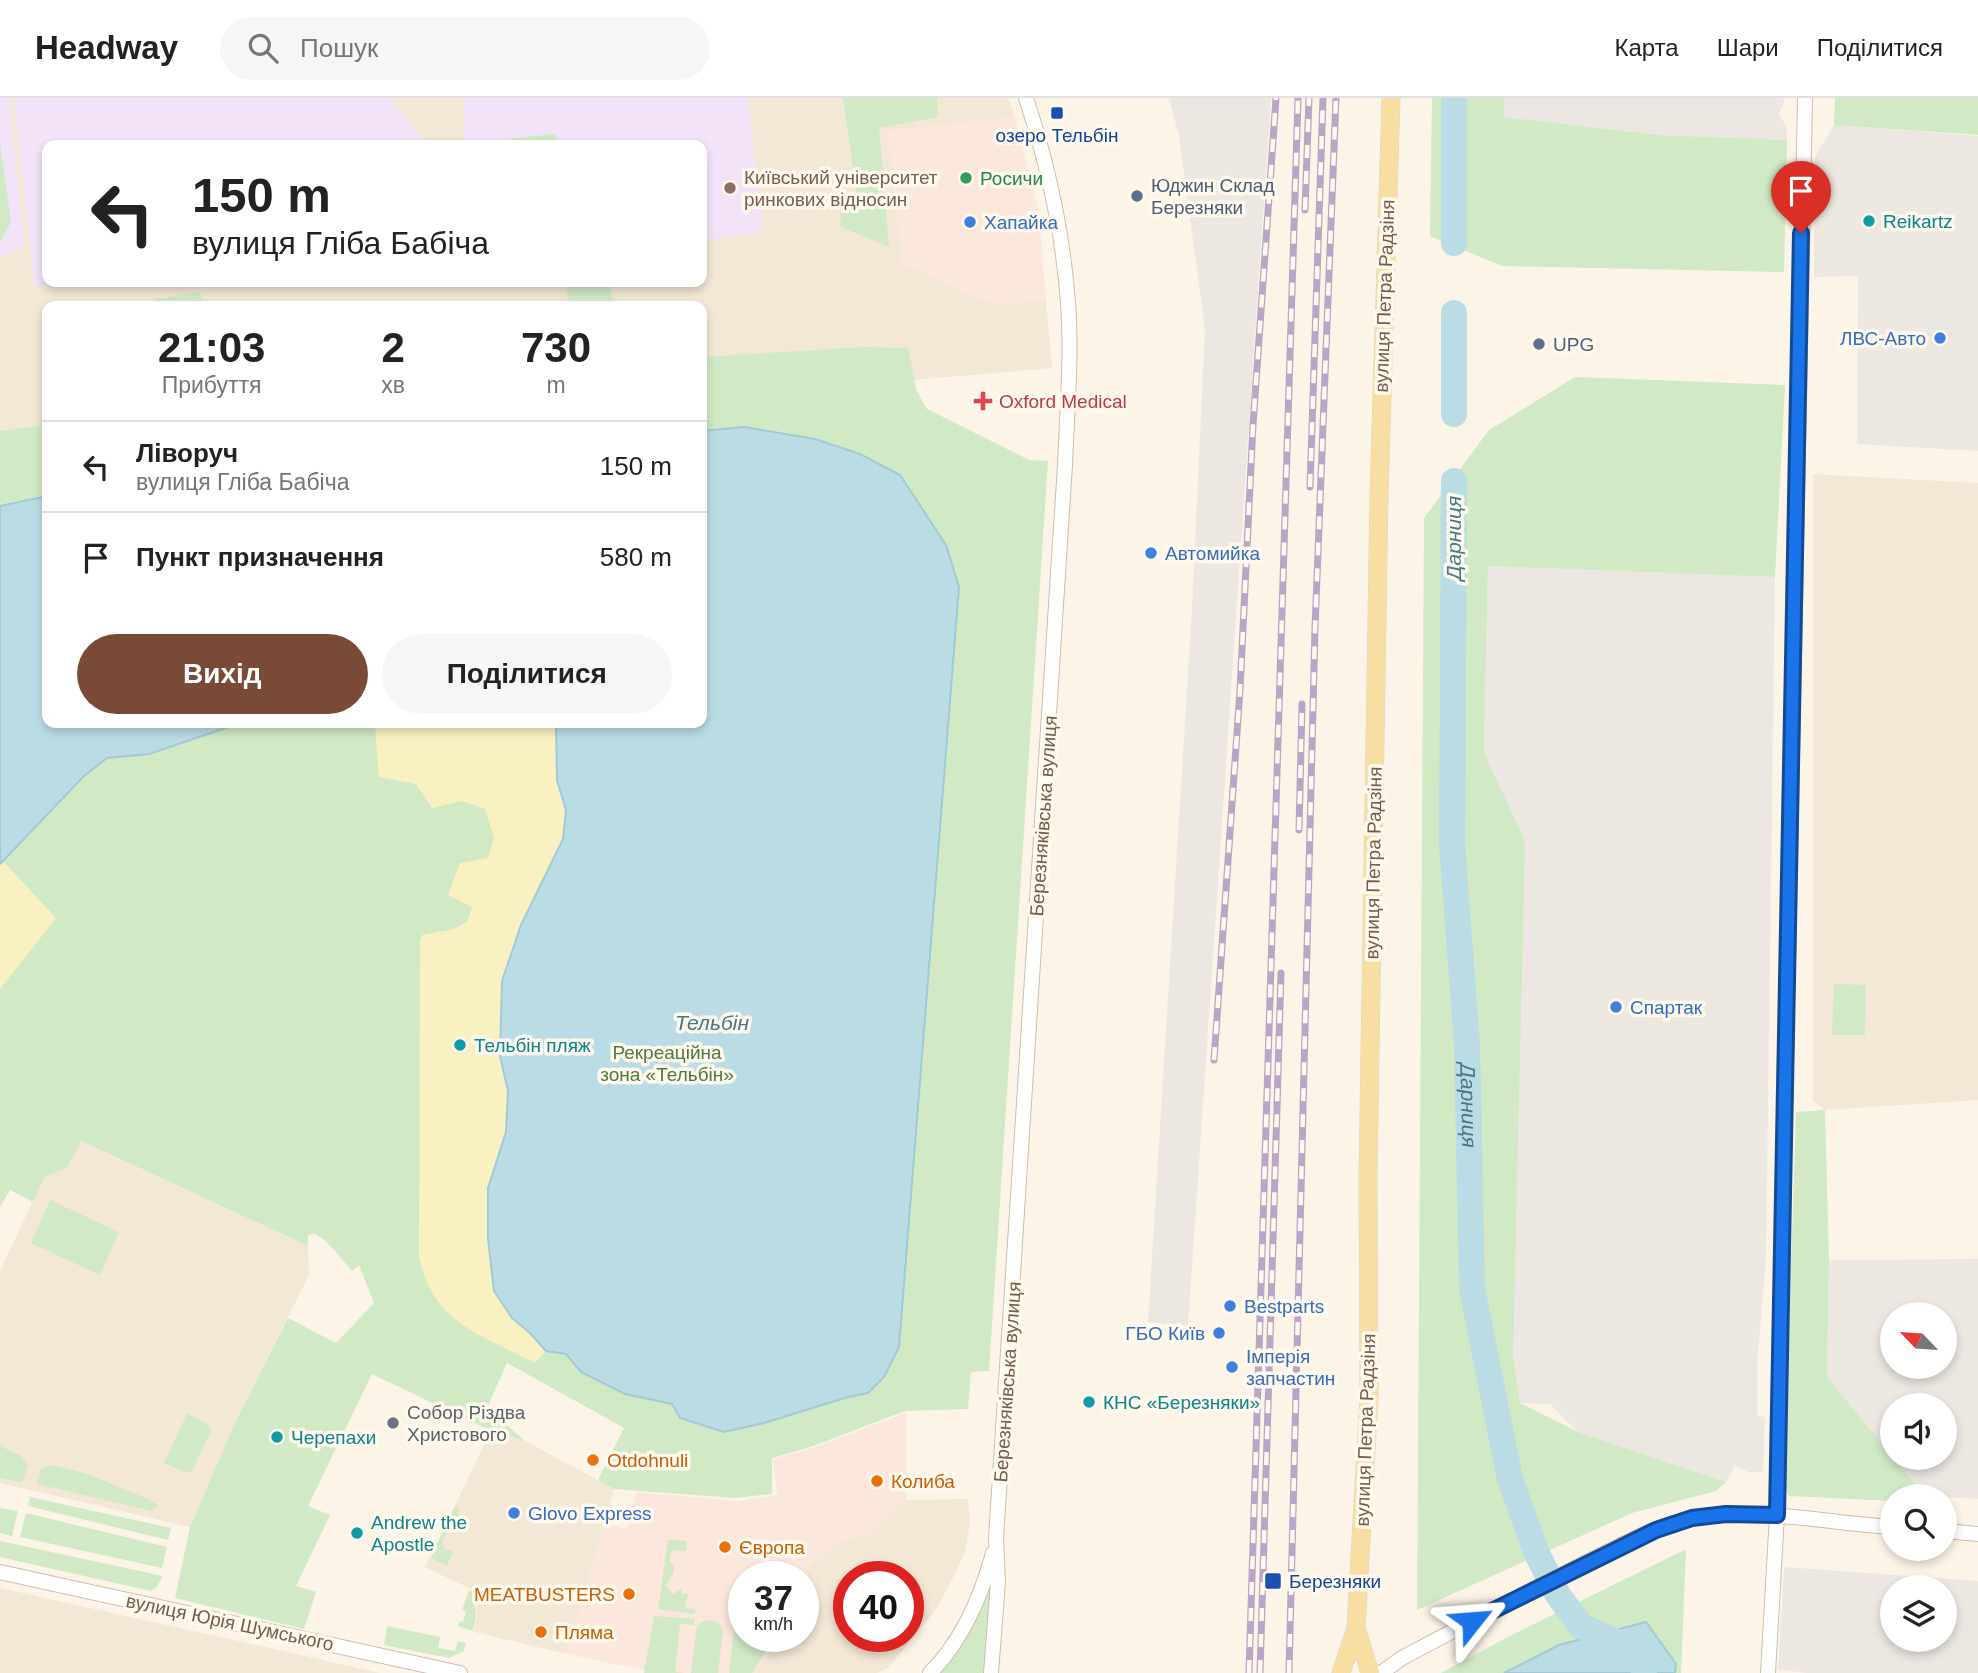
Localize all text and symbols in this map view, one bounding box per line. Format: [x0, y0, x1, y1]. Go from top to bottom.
search box [220, 17, 710, 80]
text: Headway [35, 29, 178, 66]
icon: search [244, 29, 282, 67]
text: Пошук [300, 33, 378, 63]
text: Карта [1614, 34, 1679, 61]
text: Шари [1717, 34, 1779, 61]
text: Поділитися [1817, 34, 1943, 61]
marker: озеро Тельбін [1049, 105, 1065, 121]
place label: озеро Тельбін [996, 125, 1118, 146]
pin [1771, 161, 1831, 233]
place label: Київський університет ринкових відносин [744, 167, 938, 210]
icon: left [77, 168, 168, 259]
text: 150 m [192, 168, 331, 222]
place label: Росичи [980, 168, 1043, 189]
marker: Росичи [958, 170, 974, 186]
icon: arrive [1782, 172, 1820, 210]
place label: Юджин Склад Березняки [1151, 175, 1275, 218]
marker: Київський університет ринкових відносин [722, 180, 738, 196]
marker: Юджин Склад Березняки [1129, 188, 1145, 204]
street label: вулиця Петра Радзіня [1371, 199, 1398, 393]
place label: Reikartz [1883, 211, 1953, 232]
place label: Хапайка [984, 212, 1058, 233]
marker: Reikartz [1861, 213, 1877, 229]
marker: Хапайка [962, 214, 978, 230]
text: вулиця Гліба Бабіча [192, 225, 489, 261]
text: 21:03 [158, 324, 265, 371]
text: 2 [381, 324, 405, 371]
text: 730 [521, 324, 591, 371]
place label: ЛВС-Авто [1840, 328, 1926, 349]
marker: ЛВС-Авто [1932, 330, 1948, 346]
place label: UPG [1553, 334, 1594, 355]
marker: UPG [1531, 336, 1547, 352]
text: Прибуття [162, 372, 262, 398]
text: хв [381, 372, 405, 398]
text: m [546, 372, 566, 398]
marker: Oxford Medical [973, 391, 993, 411]
place label: Oxford Medical [999, 391, 1127, 412]
text: Ліворуч [136, 438, 238, 468]
icon: left [77, 448, 115, 486]
text: 150 m [600, 451, 672, 481]
text: вулиця Гліба Бабіча [136, 469, 349, 495]
water label: Дарниця [1442, 496, 1465, 582]
icon: arrive [77, 539, 115, 577]
text: Пункт призначення [136, 542, 384, 572]
text: 580 m [600, 542, 672, 572]
place label: Автомийка [1165, 543, 1260, 564]
marker: Автомийка [1143, 545, 1159, 561]
button: Вихід [77, 634, 368, 714]
button: Поділитися [382, 634, 672, 714]
street label: Березняківська вулиця [1026, 715, 1061, 917]
street label: вулиця Петра Радзіня [1361, 766, 1386, 960]
place label: Спартак [1630, 997, 1703, 1018]
marker: Спартак [1608, 999, 1624, 1015]
water label: Тельбін [675, 1011, 749, 1034]
place label: Тельбін пляж [474, 1035, 591, 1056]
marker: Тельбін пляж [452, 1037, 468, 1053]
park label: Рекреаційна зона «Тельбін» [600, 1042, 734, 1085]
water label: Дарниця [1456, 1061, 1481, 1148]
street label: Березняківська вулиця [990, 1281, 1025, 1483]
place label: Bestparts [1244, 1296, 1324, 1317]
marker: Bestparts [1222, 1298, 1238, 1314]
north arrow [1880, 1302, 1956, 1379]
map controls [1880, 1302, 1957, 1652]
place label: ГБО Київ [1125, 1323, 1205, 1344]
marker: ГБО Київ [1211, 1325, 1227, 1341]
street label: вулиця Петра Радзіня [1352, 1333, 1379, 1527]
place label: Імперія запчастин [1246, 1346, 1335, 1389]
marker: Імперія запчастин [1224, 1359, 1240, 1375]
place label: КНС «Березняки» [1103, 1392, 1260, 1413]
button: sound [1880, 1393, 1957, 1470]
marker: КНС «Березняки» [1081, 1394, 1097, 1410]
place label: Собор Різдва Христового [407, 1402, 526, 1445]
marker: Собор Різдва Христового [385, 1415, 401, 1431]
place label: Черепахи [291, 1427, 376, 1448]
marker: Черепахи [269, 1429, 285, 1445]
place label: Otdohnuli [607, 1450, 688, 1471]
marker: Otdohnuli [585, 1452, 601, 1468]
place label: Колиба [891, 1471, 955, 1492]
marker: Колиба [869, 1473, 885, 1489]
button: search [1880, 1484, 1957, 1561]
place label: Glovo Express [528, 1503, 652, 1524]
marker: Glovo Express [506, 1505, 522, 1521]
place label: Andrew the Apostle [371, 1512, 467, 1555]
marker: Andrew the Apostle [349, 1525, 365, 1541]
place label: Європа [739, 1537, 805, 1558]
marker: Європа [717, 1539, 733, 1555]
speed limit sign: 40 [833, 1561, 924, 1652]
marker: Березняки [1263, 1571, 1283, 1591]
place label: Березняки [1289, 1571, 1381, 1592]
button: layers [1880, 1575, 1957, 1652]
text: 37 [754, 1578, 793, 1617]
place label: MEATBUSTERS [474, 1584, 615, 1605]
position arrow [1435, 1584, 1509, 1658]
marker: MEATBUSTERS [621, 1586, 637, 1602]
street label: вулиця Юрія Шумського [124, 1590, 336, 1655]
text: km/h [754, 1614, 793, 1634]
place label: Пляма [555, 1622, 614, 1643]
marker: Пляма [533, 1624, 549, 1640]

